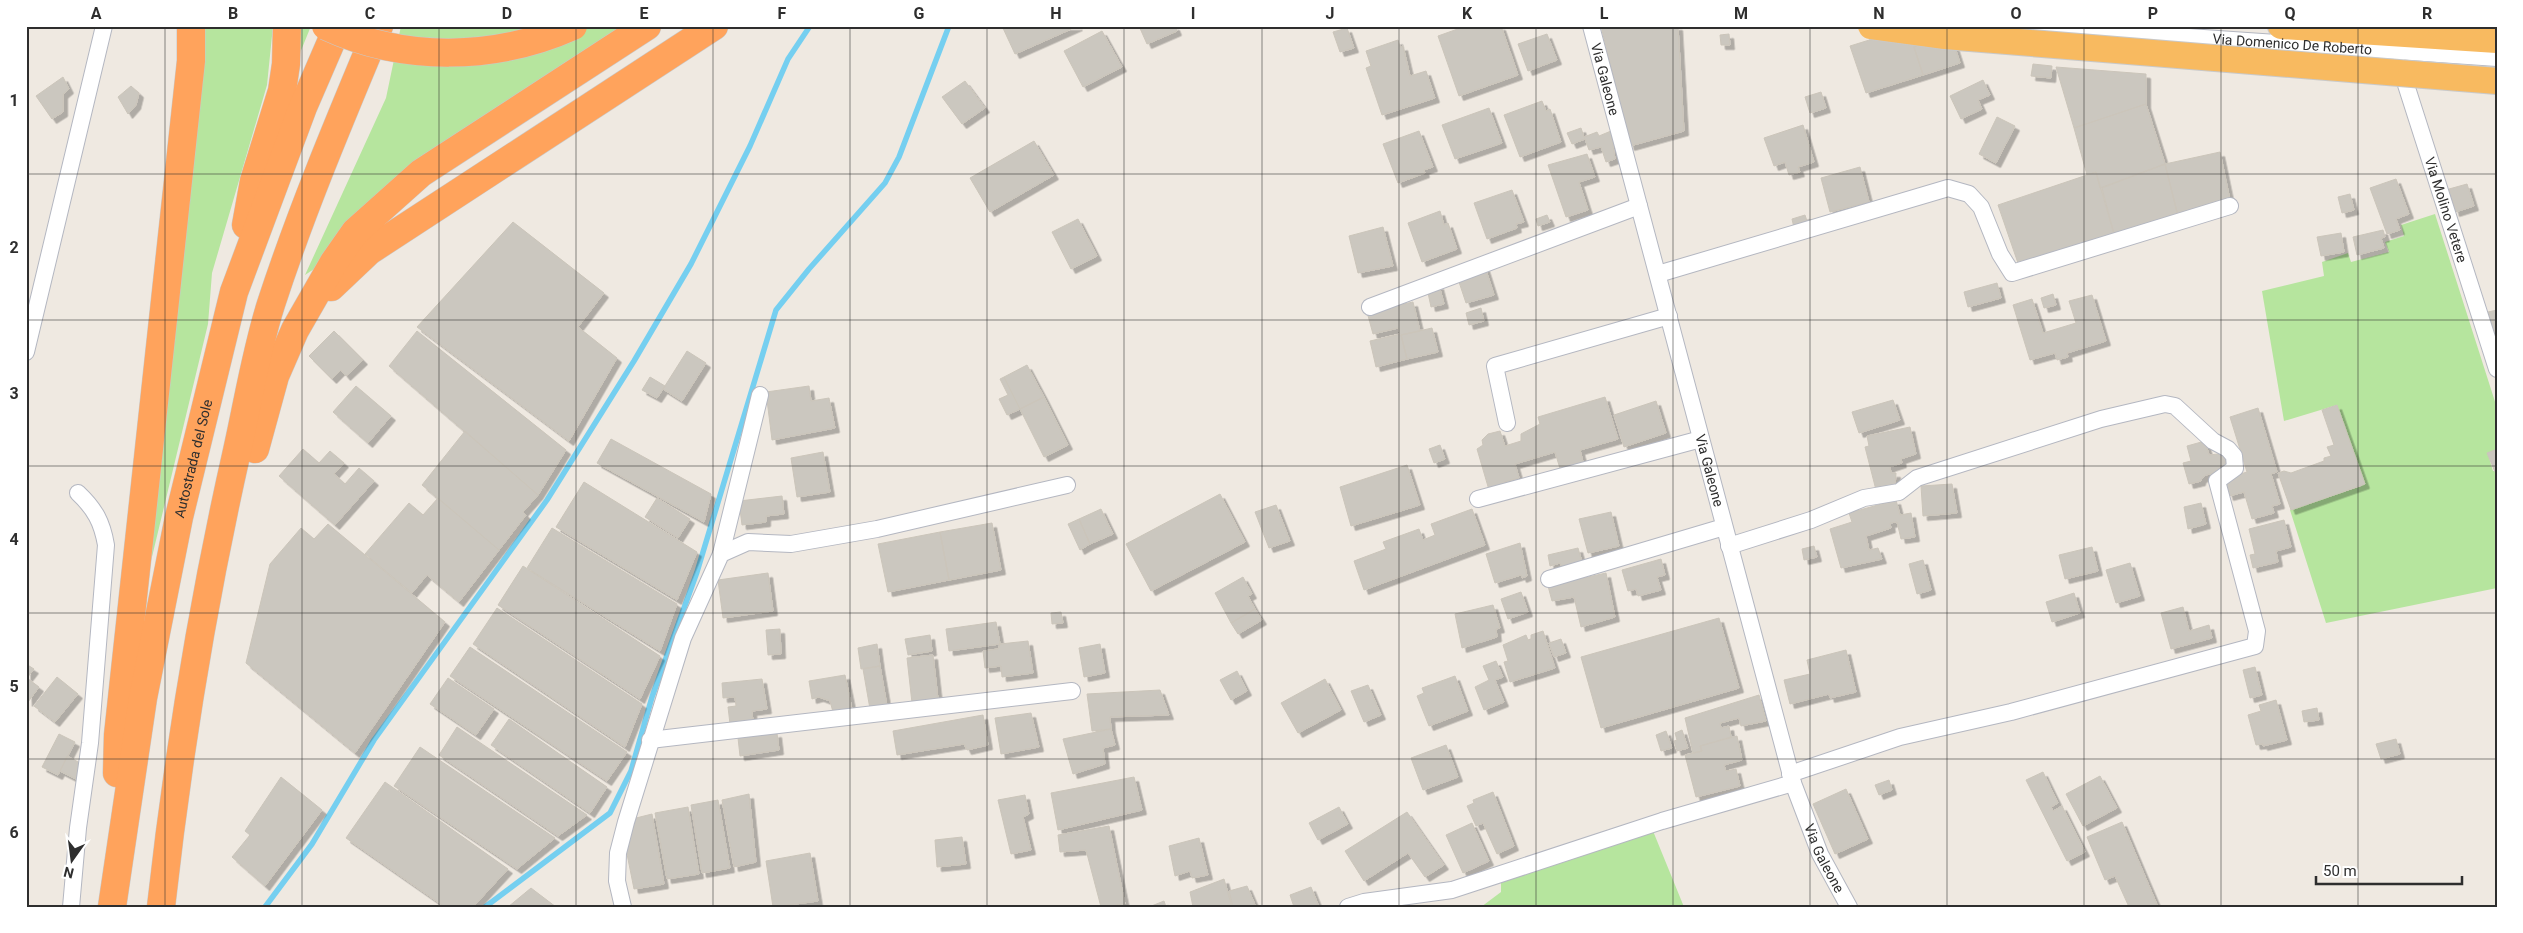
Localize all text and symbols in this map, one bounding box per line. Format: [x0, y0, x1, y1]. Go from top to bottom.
text: A [91, 4, 102, 23]
text: B [228, 4, 238, 23]
text: C [365, 4, 375, 23]
text: D [502, 4, 512, 23]
text: E [640, 4, 649, 23]
text: F [778, 4, 787, 23]
text: G [914, 4, 925, 23]
text: H [1050, 4, 1062, 23]
text: I [1191, 4, 1195, 23]
text: J [1326, 4, 1334, 23]
text: K [1462, 4, 1473, 23]
text: L [1600, 4, 1609, 23]
text: M [1734, 4, 1748, 23]
text: N [1873, 4, 1885, 23]
text: O [2010, 4, 2022, 23]
text: P [2148, 4, 2158, 23]
text: Q [2284, 4, 2296, 23]
text: R [2422, 4, 2432, 23]
street label: Via Domenico De Roberto [2212, 31, 2373, 57]
street label: Via Galeone [1588, 41, 1623, 117]
text: 1 [9, 91, 19, 110]
street label: Via Molino Vetere [2422, 155, 2470, 265]
text: 2 [9, 238, 19, 257]
text: 3 [9, 384, 19, 403]
street label: Autostrada del Sole [171, 398, 215, 519]
street label: Via Galeone [1692, 432, 1727, 509]
text: 4 [9, 530, 19, 549]
text: 5 [9, 677, 19, 696]
street label: Via Galeone [1801, 821, 1848, 895]
text: 6 [9, 823, 19, 842]
north arrow [48, 836, 98, 886]
scale bar [2316, 853, 2462, 885]
text: 50 m [2323, 862, 2357, 880]
text: N [62, 864, 76, 882]

